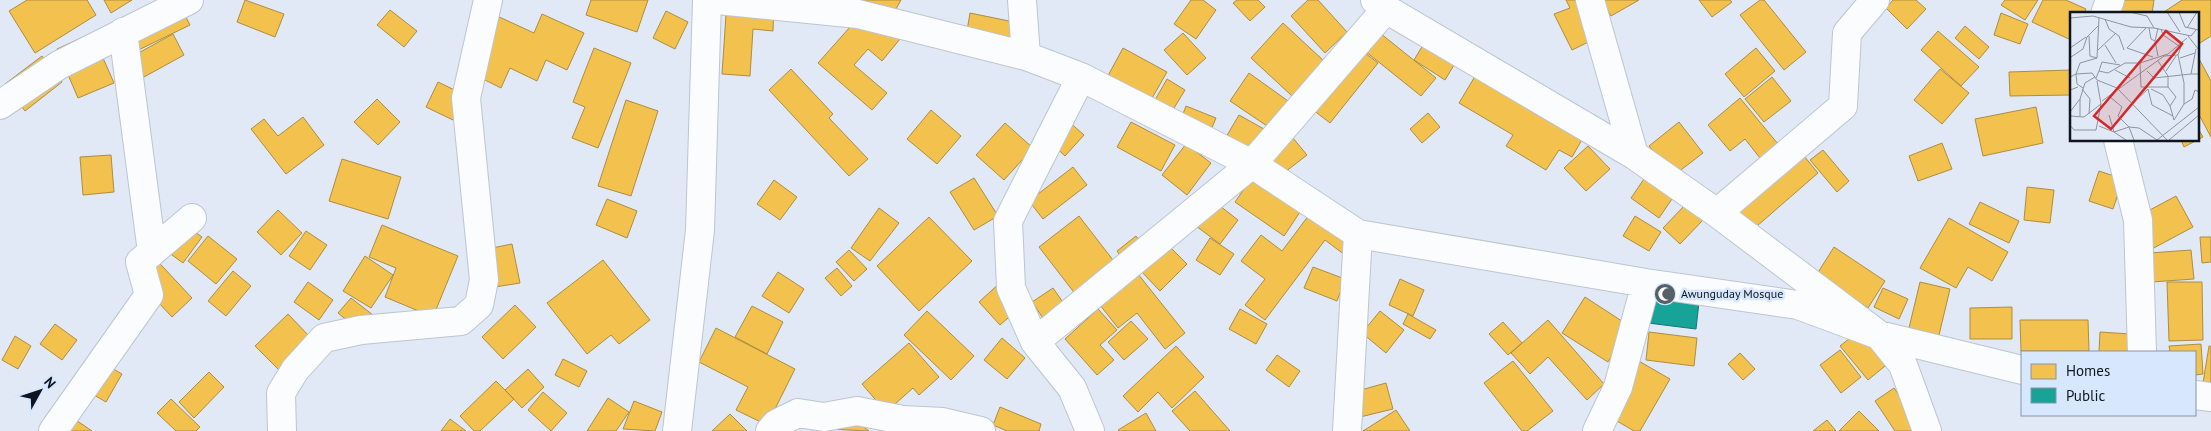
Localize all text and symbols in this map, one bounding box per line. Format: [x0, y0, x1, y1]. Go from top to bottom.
inset map [2070, 12, 2198, 141]
mosque icon: Awunguday Mosque [1653, 282, 1677, 306]
place label: Awunguday Mosque [1681, 286, 1783, 301]
legend [2021, 351, 2196, 416]
text: Homes [2066, 361, 2110, 380]
north arrow [15, 366, 65, 416]
text: N [40, 373, 60, 392]
text: Public [2066, 386, 2105, 405]

